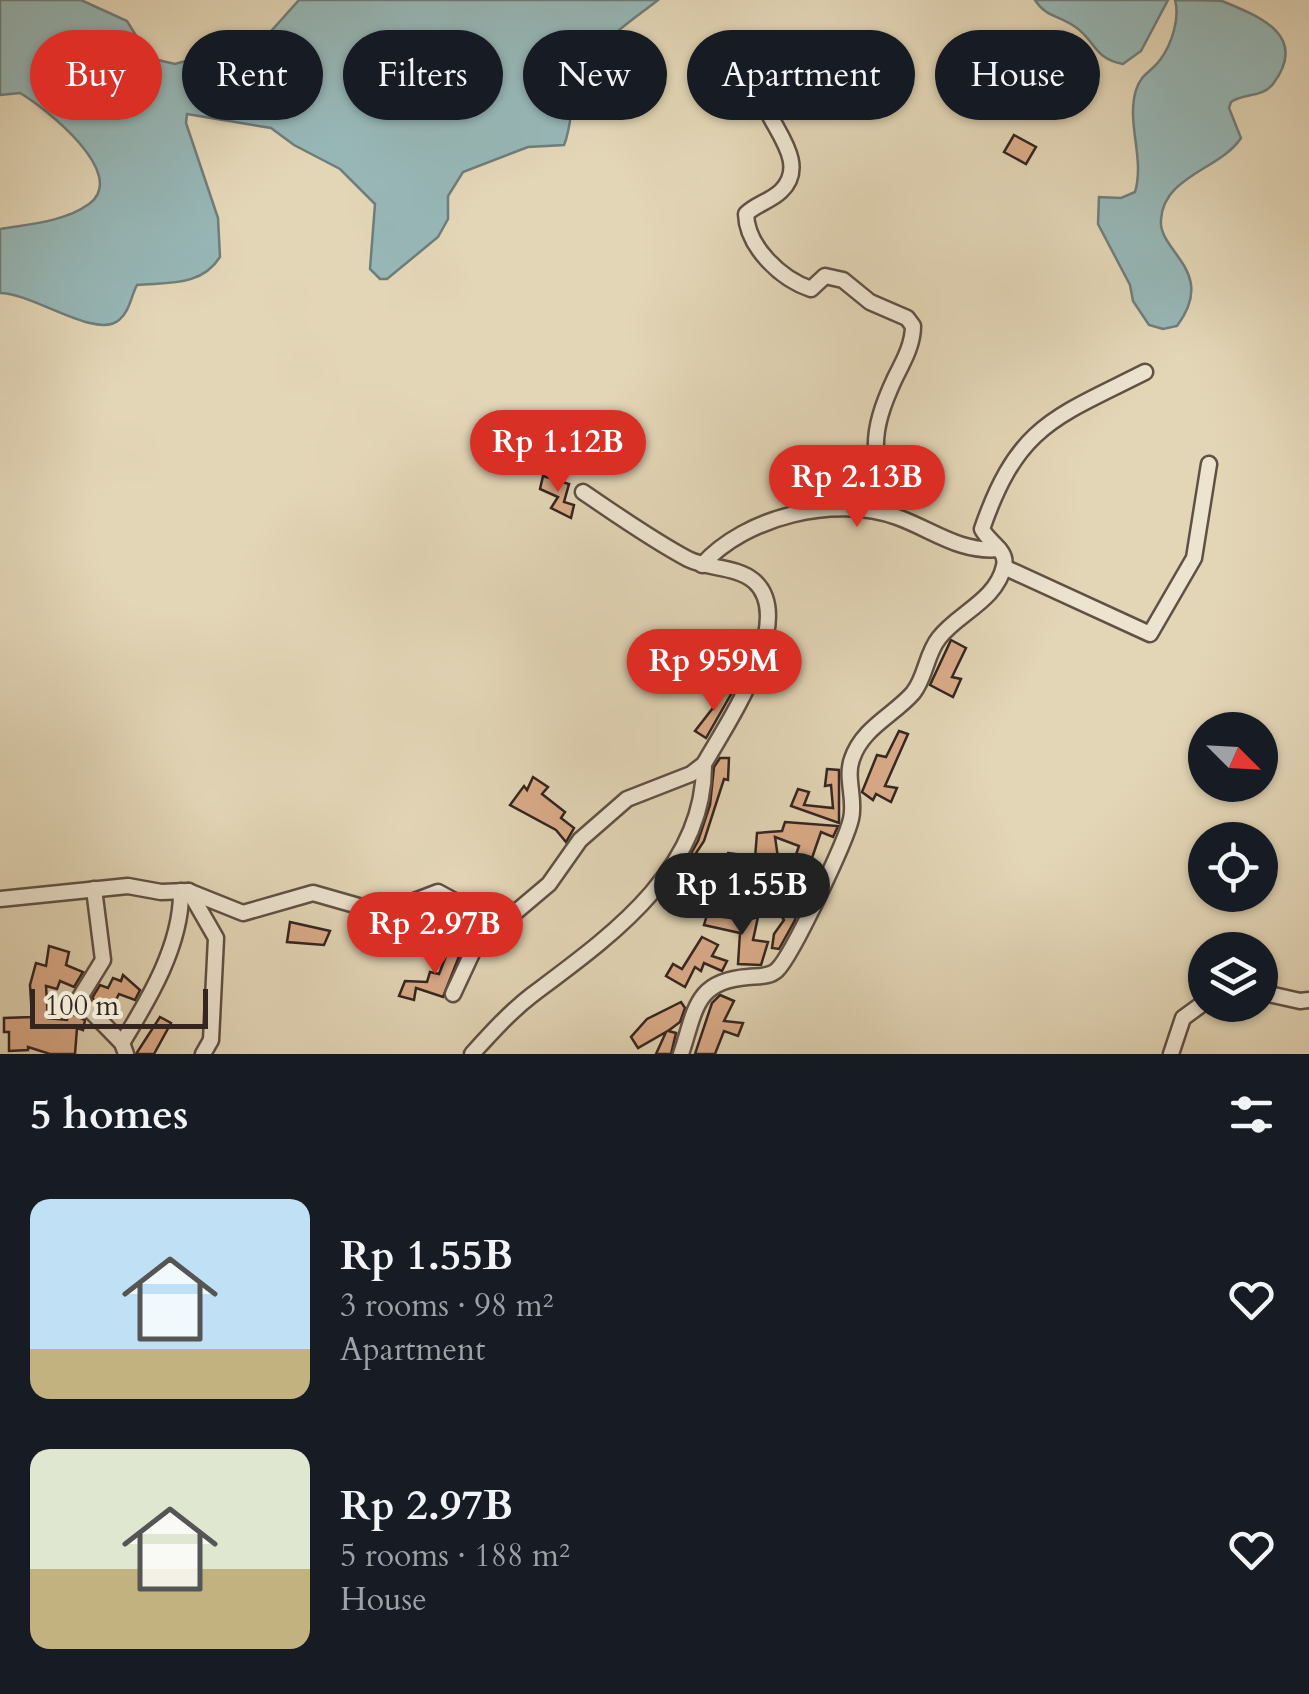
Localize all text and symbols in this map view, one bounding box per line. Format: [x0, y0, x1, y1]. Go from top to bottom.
chip: Buy [30, 30, 162, 120]
chip: Rent [182, 30, 323, 120]
chip: Filters [343, 30, 503, 120]
chip: New [523, 30, 667, 120]
chip: Apartment [687, 30, 915, 120]
chip: House [935, 30, 1100, 120]
pin: Rp 1.12B [455, 410, 661, 495]
text: Rp 1.12B [492, 420, 624, 464]
pin: Rp 2.13B [754, 445, 960, 530]
text: Rp 2.13B [791, 455, 923, 499]
pin: Rp 959M [622, 629, 806, 714]
text: Rp 959M [649, 639, 779, 683]
north arrow [1188, 712, 1278, 802]
map controls [1188, 712, 1278, 1022]
button: locate [1188, 822, 1278, 912]
pin: Rp 1.55B [639, 853, 845, 938]
text: Rp 1.55B [676, 863, 808, 907]
pin: Rp 2.97B [332, 892, 538, 977]
text: Rp 2.97B [369, 902, 501, 946]
button: layers [1188, 932, 1278, 1022]
scale bar [30, 984, 208, 1028]
text: 100 m [45, 987, 119, 1025]
text: 5 homes [30, 1086, 188, 1143]
icon: filters [1224, 1087, 1279, 1142]
text: Rp 1.55B [340, 1227, 513, 1284]
icon: home [110, 1239, 230, 1359]
icon: heart [1224, 1272, 1279, 1327]
text: 3 rooms · 98 m² [340, 1284, 553, 1328]
text: Apartment [340, 1328, 485, 1372]
text: Rp 2.97B [340, 1477, 513, 1534]
icon: home [110, 1489, 230, 1609]
icon: heart [1224, 1522, 1279, 1577]
text: 5 rooms · 188 m² [340, 1534, 570, 1578]
text: House [340, 1578, 427, 1622]

